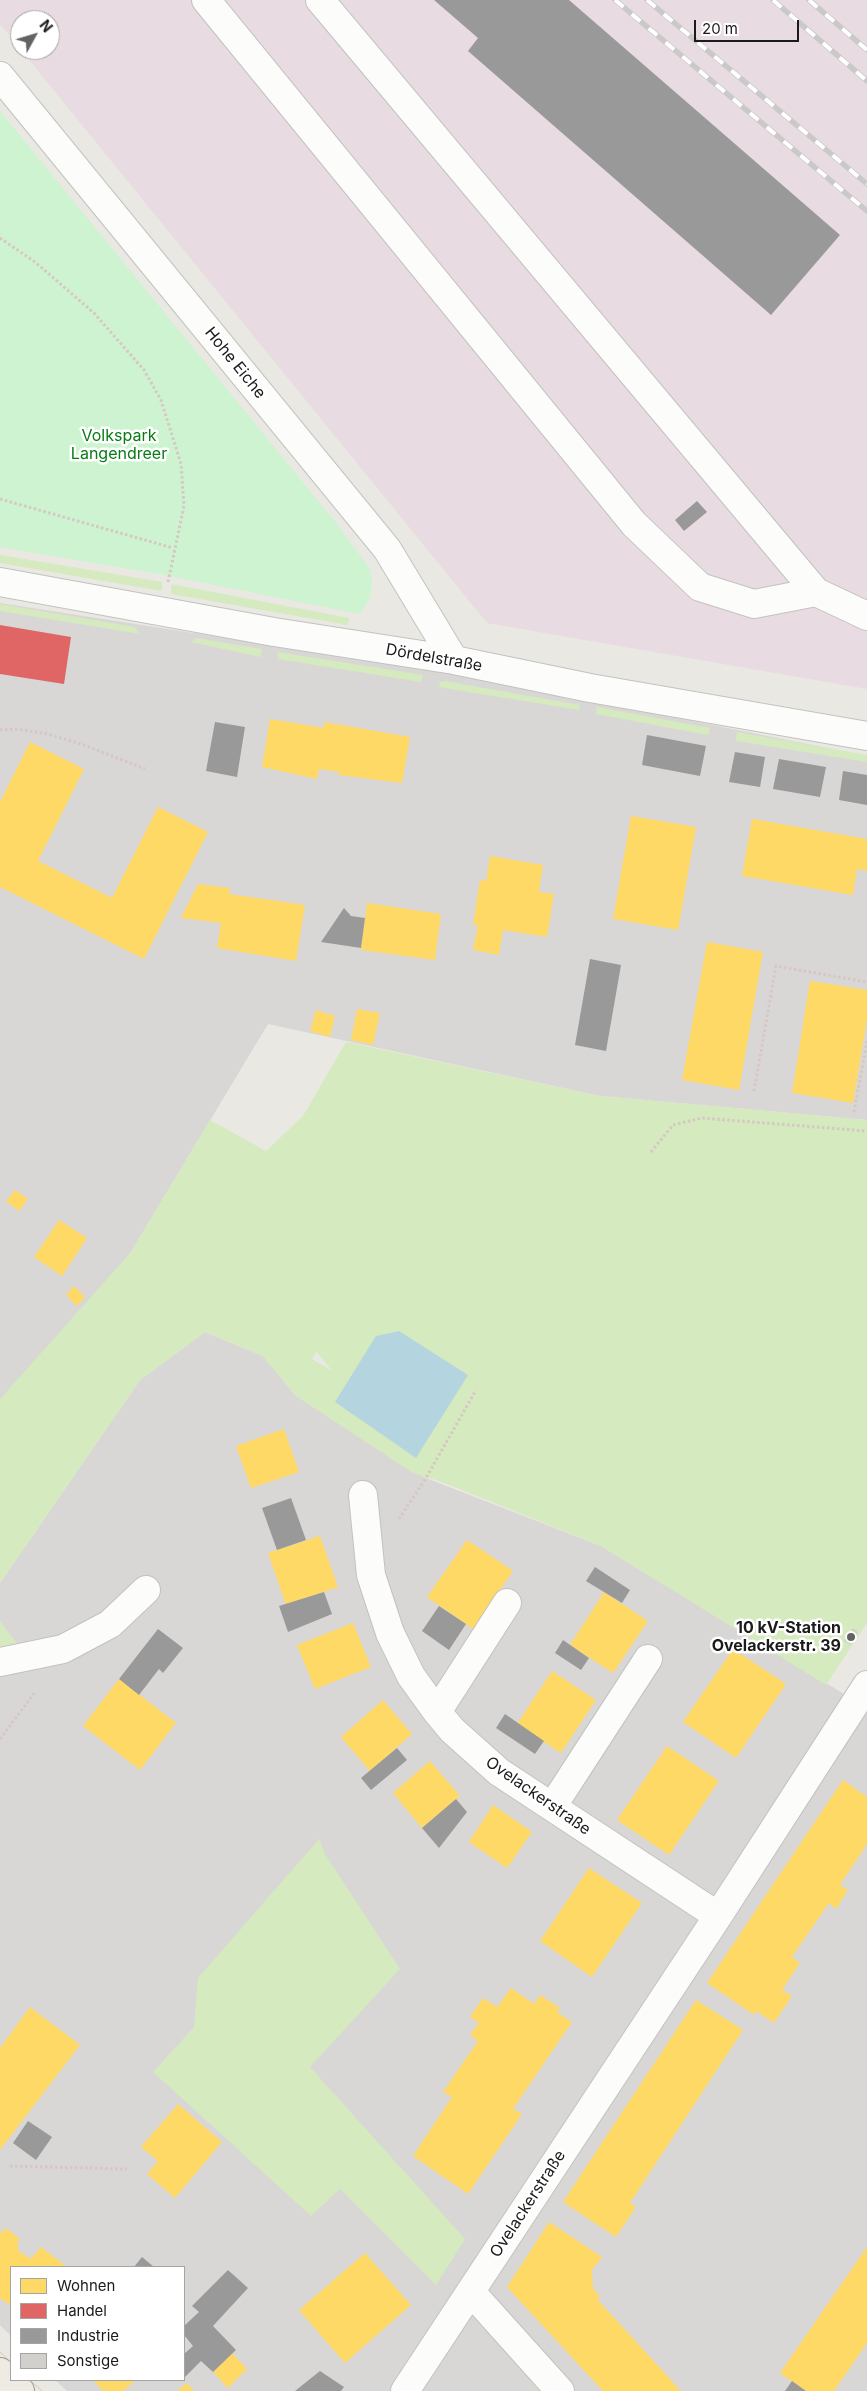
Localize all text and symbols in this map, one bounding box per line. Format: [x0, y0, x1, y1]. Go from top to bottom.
north arrow [10, 10, 60, 60]
scale bar [697, 10, 802, 42]
text: N [36, 16, 56, 35]
text: 20 m [702, 19, 738, 38]
street label: Hohe Eiche [200, 323, 270, 403]
park label: Volkspark Langendreer [71, 426, 167, 464]
street label: Dördelstraße [384, 640, 484, 676]
place label: 10 kV-Station Ovelackerstr. 39 [712, 1618, 841, 1656]
marker: 10 kV-Station Ovelackerstr. 39 [845, 1631, 857, 1643]
street label: Ovelackerstraße [482, 1753, 594, 1839]
street label: Ovelackerstraße [486, 2147, 570, 2261]
legend [10, 2266, 185, 2381]
text: Wohnen [57, 2276, 115, 2295]
text: Handel [57, 2301, 107, 2320]
text: Industrie [57, 2326, 119, 2345]
text: Sonstige [57, 2351, 119, 2370]

